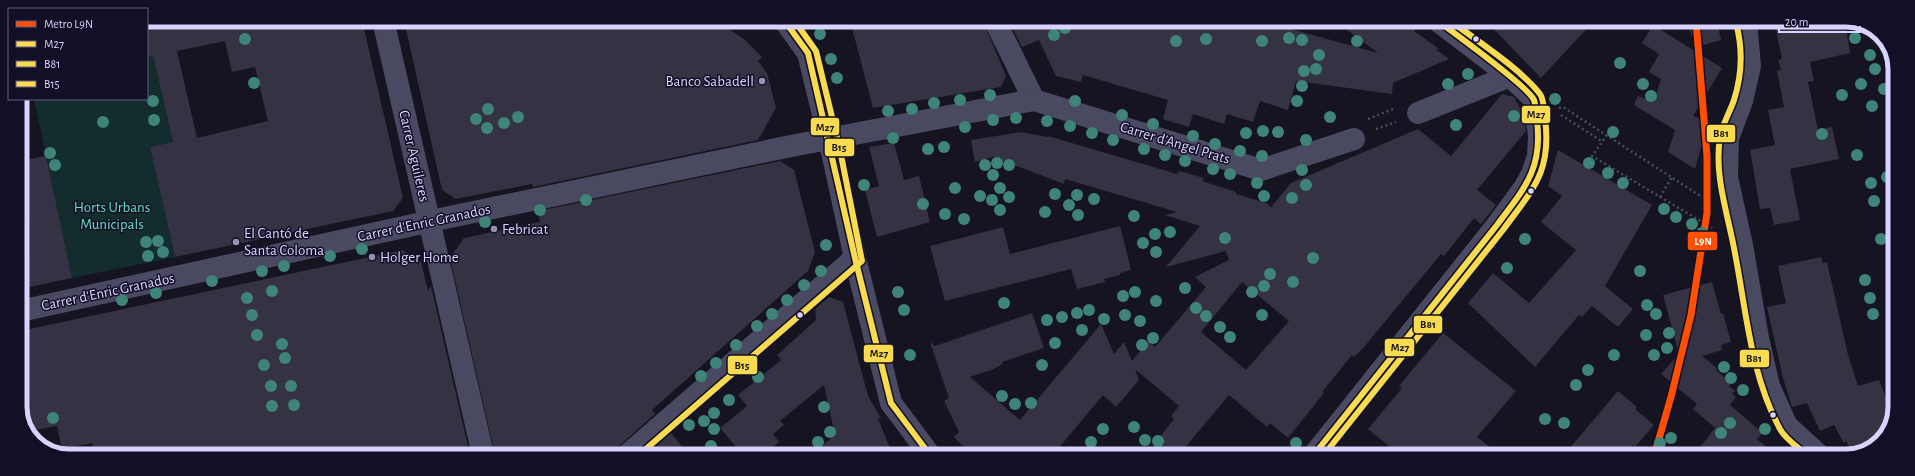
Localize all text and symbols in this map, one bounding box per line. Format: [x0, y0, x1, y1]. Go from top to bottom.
legend [8, 8, 148, 100]
scale bar [1779, 8, 1860, 34]
text: 20 m [1785, 16, 1808, 28]
text: Metro L9N [44, 18, 93, 30]
unlabelled marker [1471, 34, 1481, 44]
text: M27 [44, 38, 64, 50]
text: B81 [44, 58, 60, 70]
place label: Banco Sabadell [665, 74, 754, 89]
marker: Banco Sabadell [757, 76, 767, 86]
text: B15 [44, 78, 60, 90]
line badge: M27 [1521, 105, 1551, 124]
street label: Carrer Aguileres [396, 109, 432, 203]
text: M27 [1527, 109, 1546, 120]
line badge: M27 [810, 117, 840, 136]
street label: Carrer d'Angel Prats [1118, 119, 1232, 167]
text: M27 [816, 122, 835, 133]
line badge: B81 [1706, 124, 1736, 143]
text: B81 [1713, 128, 1729, 139]
line badge: B15 [824, 138, 855, 157]
text: B15 [831, 142, 847, 153]
unlabelled marker [1526, 186, 1536, 196]
park label: Horts Urbans Municipals [74, 200, 150, 232]
street label: Carrer d'Enric Granados [356, 202, 492, 244]
place label: Febricat [502, 222, 548, 237]
marker: Febricat [489, 224, 499, 234]
place label: El Cantó de Santa Coloma [244, 226, 324, 258]
line badge: L9N [1687, 231, 1718, 251]
text: L9N [1694, 236, 1712, 247]
marker: El Cantó de Santa Coloma [231, 237, 241, 247]
place label: Holger Home [380, 250, 459, 265]
marker: Holger Home [367, 252, 377, 262]
street label: Carrer d'Enric Granados [40, 271, 176, 313]
unlabelled marker [795, 310, 805, 320]
line badge: B81 [1413, 315, 1443, 334]
text: B81 [1420, 319, 1436, 330]
line badge: M27 [1384, 338, 1415, 357]
text: M27 [1391, 342, 1410, 353]
line badge: M27 [863, 344, 894, 363]
text: M27 [870, 348, 889, 359]
line badge: B81 [1739, 349, 1770, 368]
text: B81 [1746, 353, 1762, 364]
line badge: B15 [727, 355, 758, 375]
text: B15 [734, 360, 750, 371]
unlabelled marker [1768, 410, 1778, 420]

